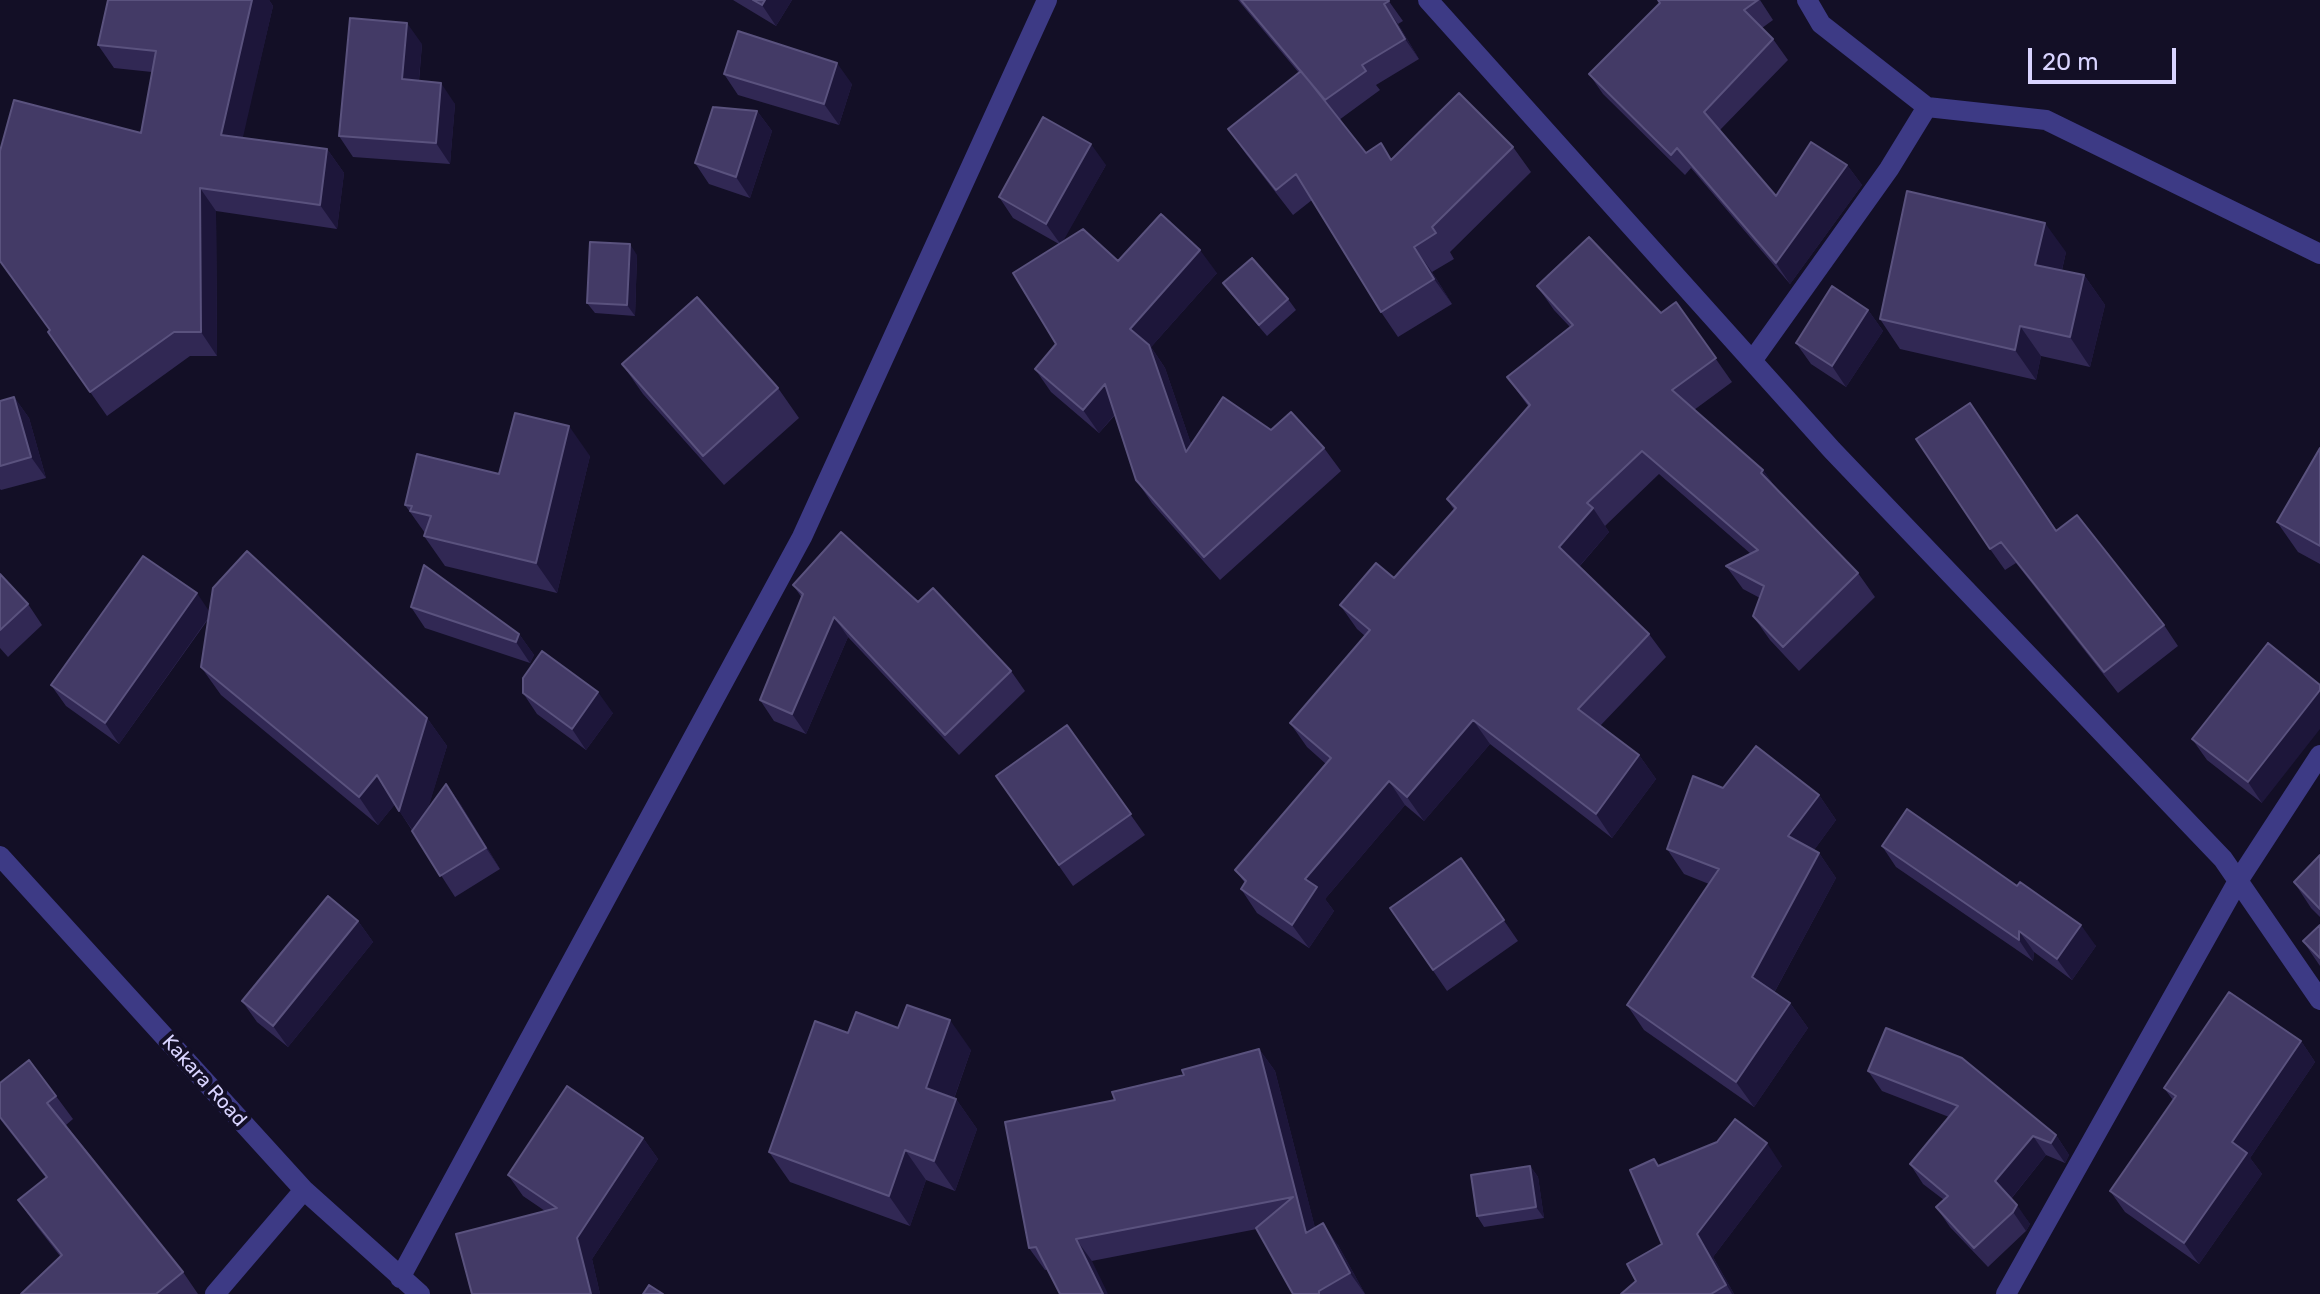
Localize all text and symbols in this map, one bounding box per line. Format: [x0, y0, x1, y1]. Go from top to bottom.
scale bar [2032, 32, 2180, 82]
text: 20 m [2042, 48, 2099, 76]
street label: Kakara Road [157, 1030, 251, 1132]

